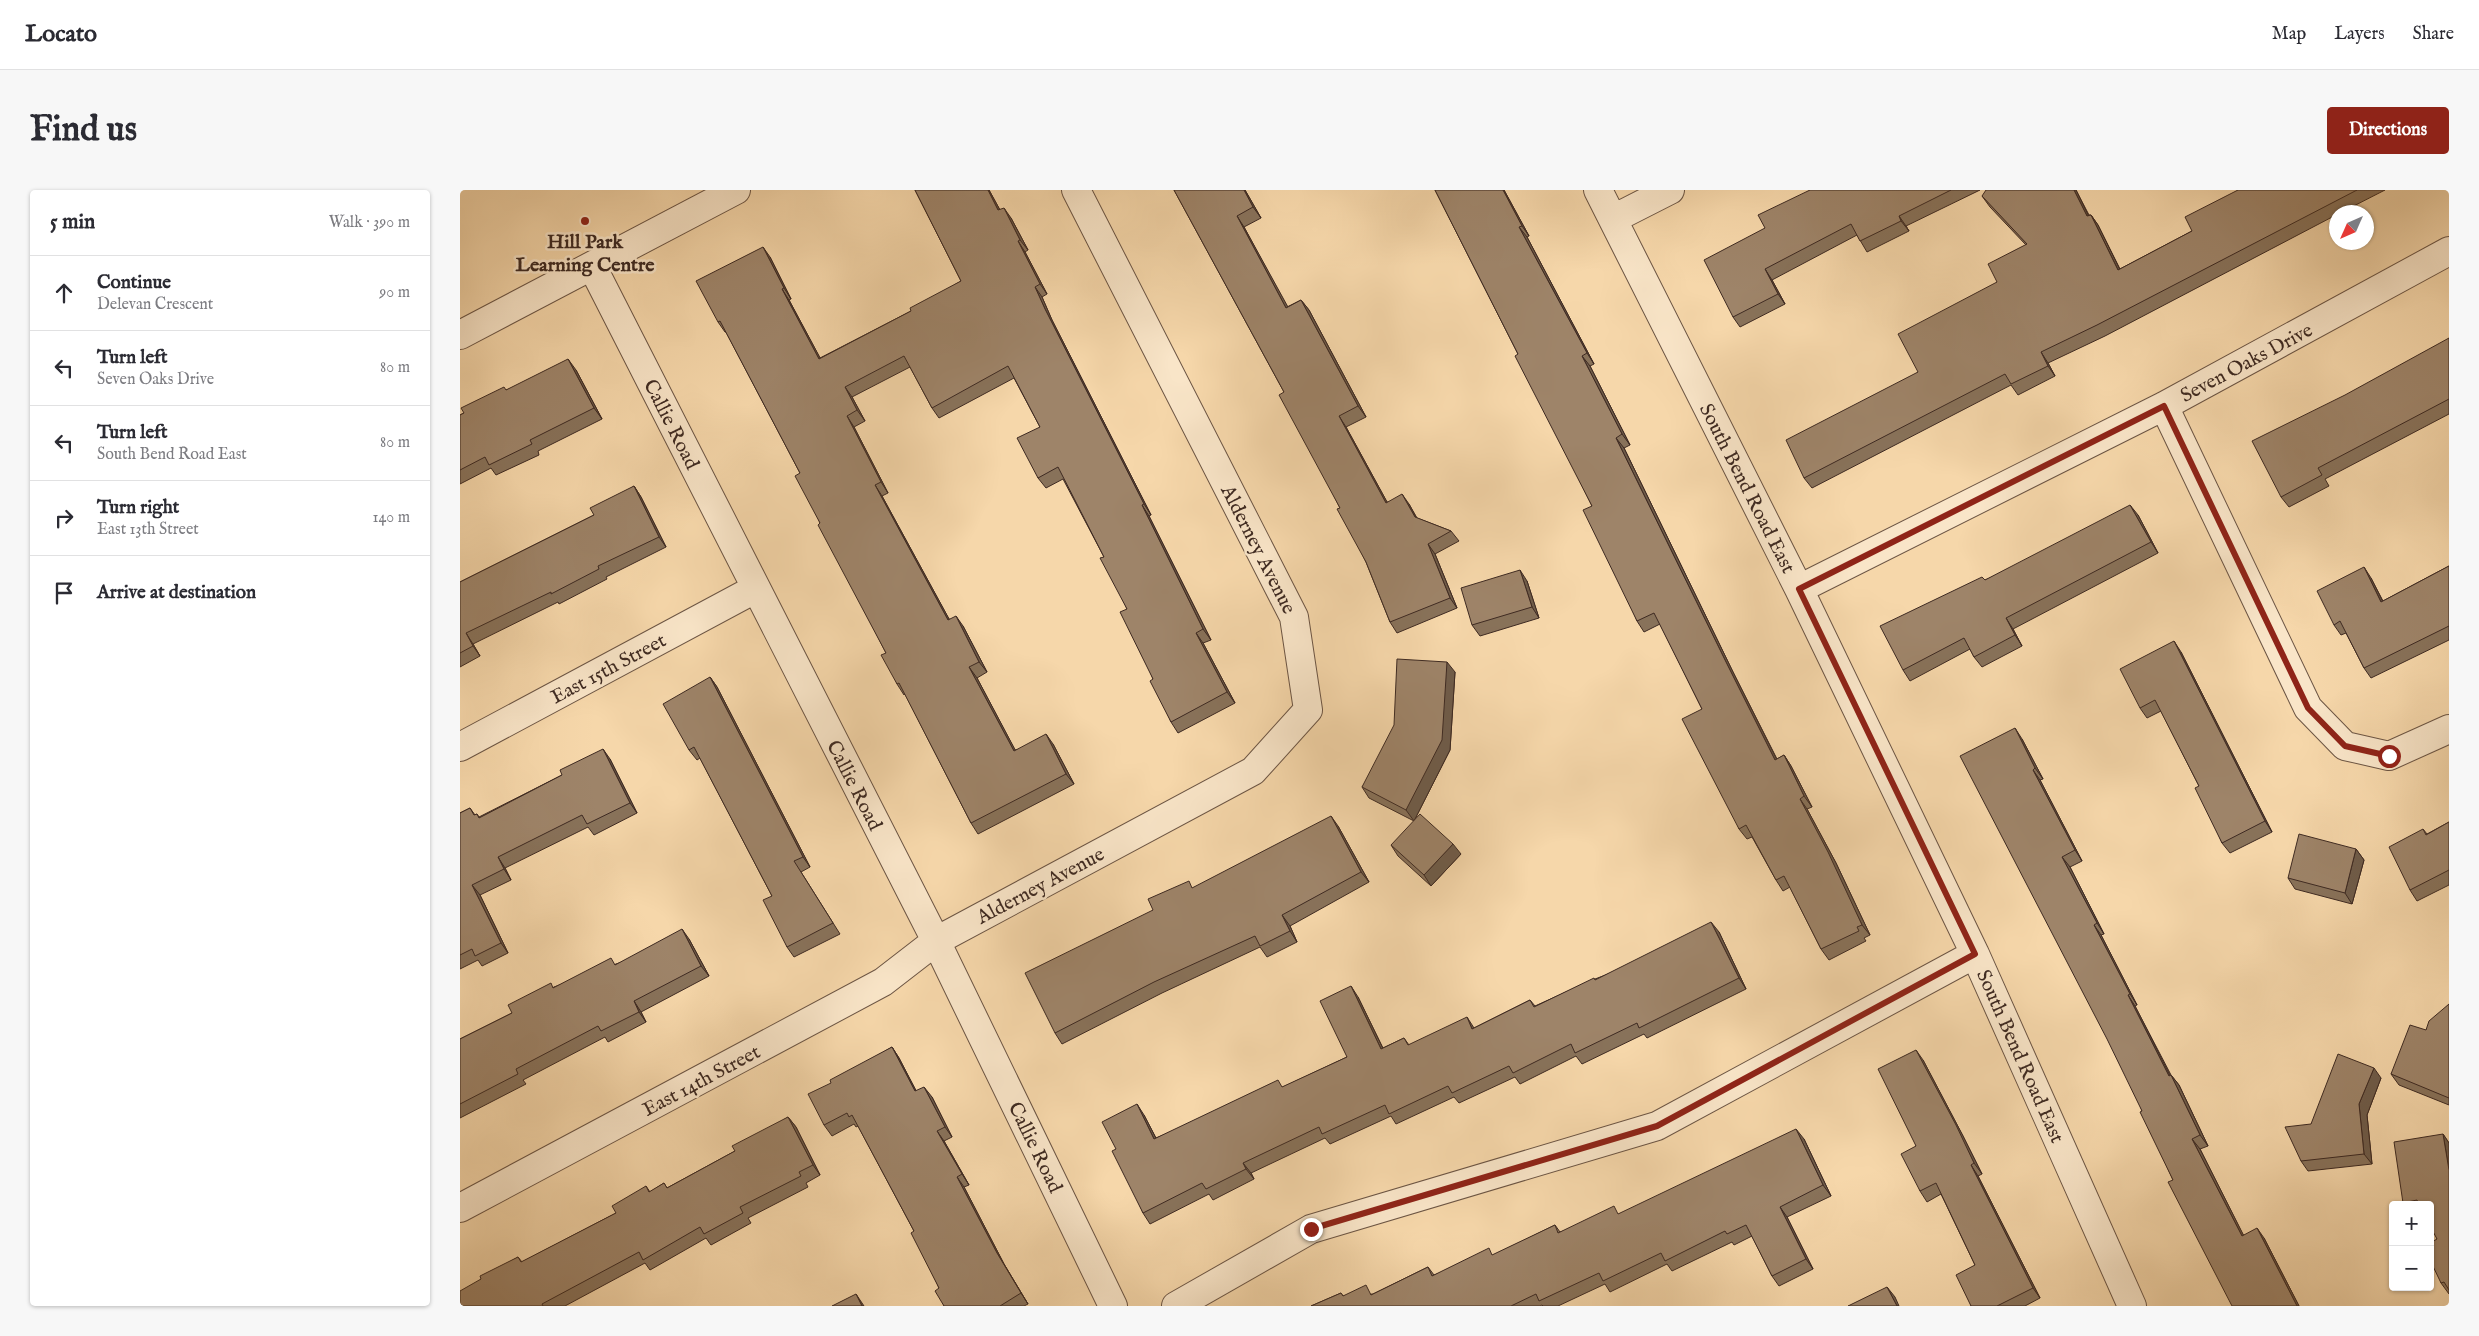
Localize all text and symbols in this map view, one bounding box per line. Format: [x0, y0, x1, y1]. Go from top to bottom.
text: Locato [25, 19, 97, 50]
text: Map [2272, 23, 2306, 46]
text: Layers [2334, 23, 2385, 46]
text: Share [2413, 23, 2454, 46]
button: Directions [2327, 107, 2449, 154]
text: Find us [30, 108, 137, 153]
north arrow [2329, 205, 2374, 250]
text: 5 min [50, 209, 95, 236]
text: Walk · 390 m [329, 213, 410, 233]
marker: Hill Park Learning Centre [579, 215, 591, 227]
place label: Hill Park Learning Centre [516, 230, 655, 278]
text: Continue [97, 271, 171, 295]
icon: ahead [50, 279, 78, 307]
text: 90 m [379, 283, 410, 303]
text: Delevan Crescent [97, 295, 213, 315]
street label: Seven Oaks Drive [2176, 318, 2317, 409]
text: Turn left [97, 346, 168, 370]
icon: left [50, 354, 78, 382]
text: 80 m [380, 358, 410, 378]
text: Seven Oaks Drive [97, 370, 214, 390]
street label: Callie Road [637, 375, 704, 474]
street label: South Bend Road East [1693, 400, 1800, 578]
text: Turn left [97, 421, 168, 445]
icon: left [50, 429, 78, 457]
text: 80 m [380, 433, 410, 453]
text: South Bend Road East [97, 445, 247, 465]
street label: Alderney Avenue [1214, 480, 1301, 618]
text: Turn right [97, 496, 179, 520]
icon: right [50, 504, 78, 532]
text: 140 m [372, 508, 410, 528]
text: East 13th Street [97, 520, 199, 540]
icon: arrive [50, 579, 78, 607]
text: Arrive at destination [97, 581, 256, 605]
street label: East 15th Street [547, 628, 671, 710]
street label: Callie Road [820, 736, 887, 835]
route start [2378, 745, 2401, 768]
street label: Alderney Avenue [972, 842, 1109, 931]
street label: South Bend Road East [1970, 966, 2069, 1147]
street label: East 14th Street [639, 1040, 765, 1123]
street label: Callie Road [1002, 1098, 1067, 1197]
map controls [2389, 1201, 2434, 1291]
button: + [2389, 1201, 2434, 1246]
route end [1300, 1218, 1323, 1241]
button: − [2389, 1246, 2434, 1291]

